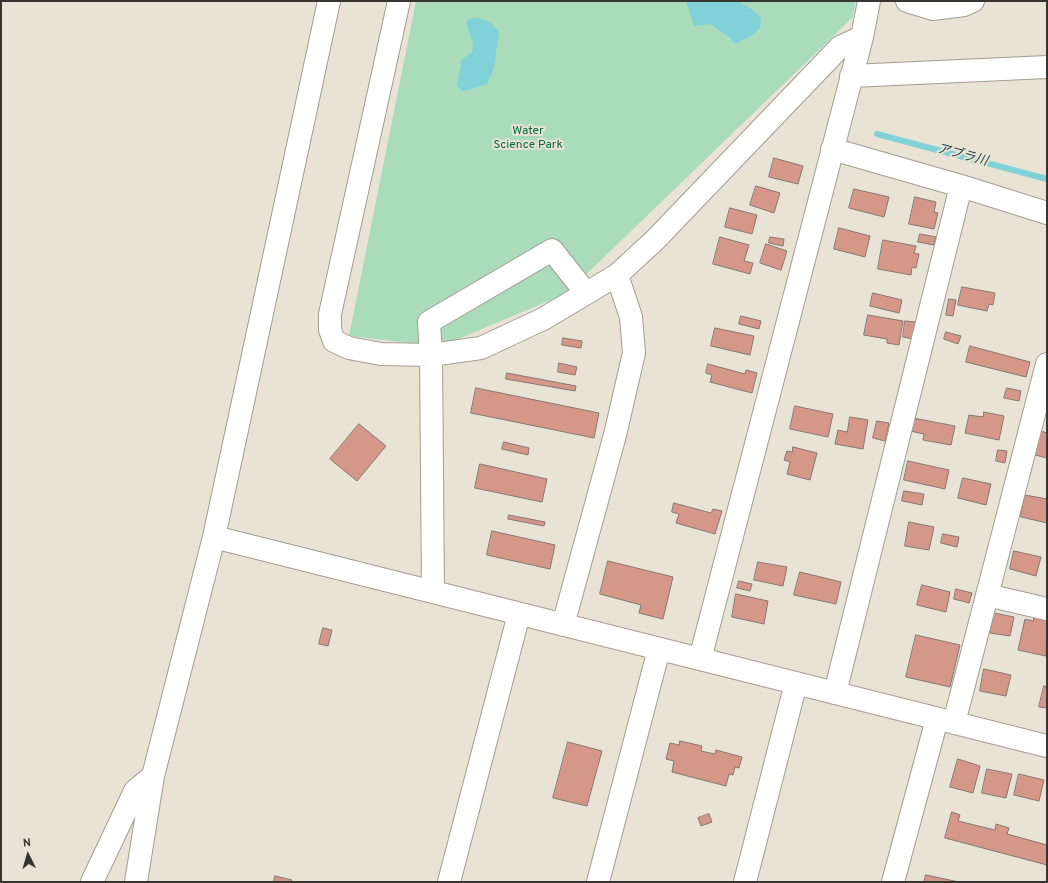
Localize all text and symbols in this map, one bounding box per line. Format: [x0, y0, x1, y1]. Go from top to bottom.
park label: Water Science Park [493, 125, 563, 153]
water label: アブラ川 [935, 142, 989, 170]
north arrow [8, 835, 48, 875]
text: N [22, 836, 32, 850]

